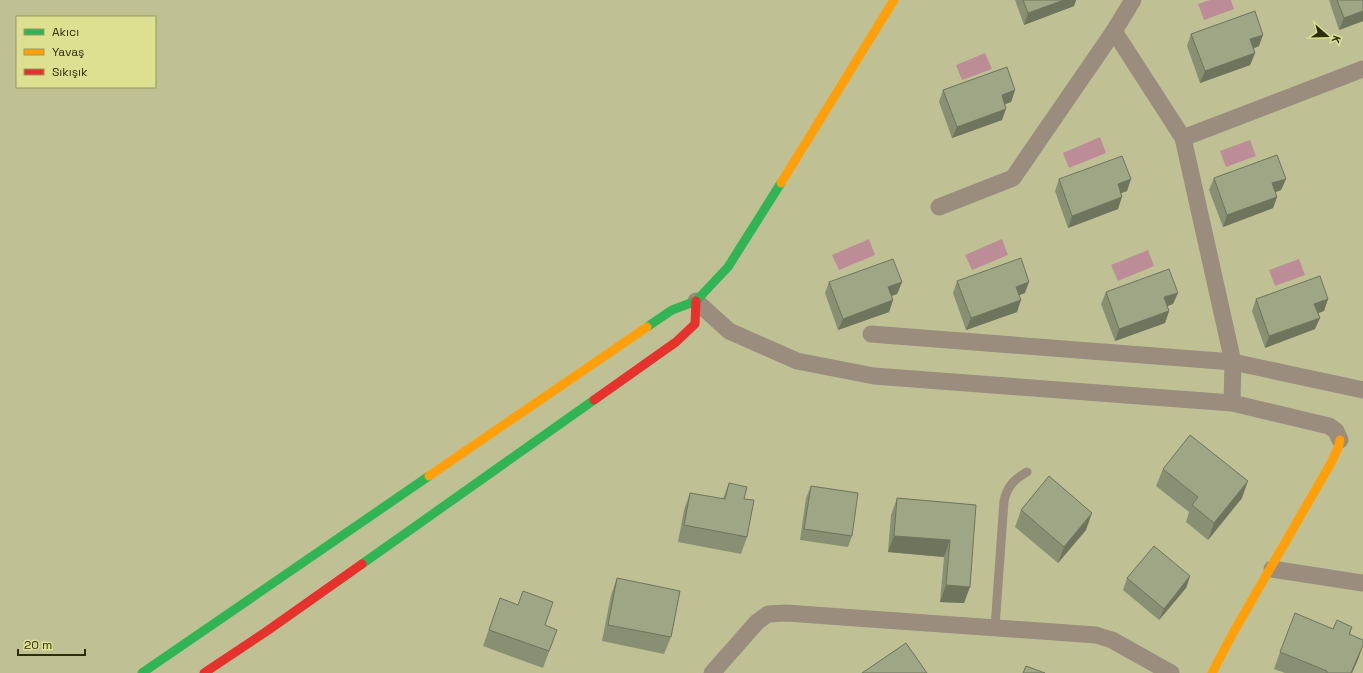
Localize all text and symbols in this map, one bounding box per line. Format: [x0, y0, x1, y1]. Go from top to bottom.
legend [16, 16, 156, 88]
north arrow [1307, 16, 1347, 56]
text: Akıcı [52, 24, 79, 40]
text: K [1329, 34, 1344, 45]
text: Yavaş [52, 44, 84, 60]
text: Sıkışık [52, 64, 88, 80]
scale bar [18, 631, 85, 657]
text: 20 m [24, 637, 52, 653]

